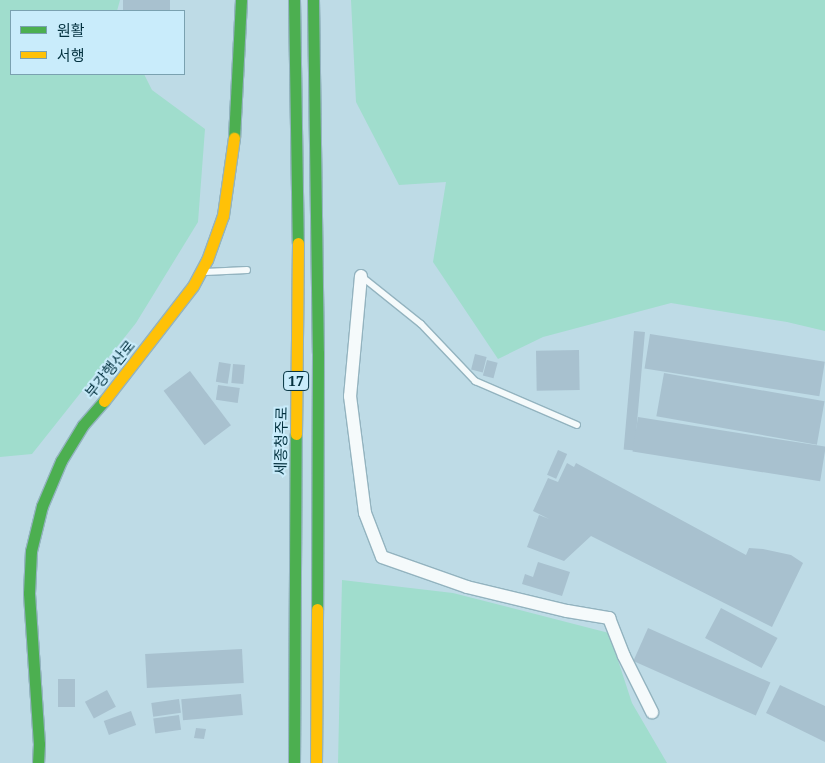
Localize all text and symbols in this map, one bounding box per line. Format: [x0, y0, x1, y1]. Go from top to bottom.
legend [10, 10, 185, 75]
text: 원활 [57, 20, 85, 40]
text: 서행 [57, 45, 85, 65]
street label: 부강행산로 [81, 337, 139, 401]
road number: 17 [282, 370, 310, 392]
street label: 세종청주로 [271, 406, 291, 476]

